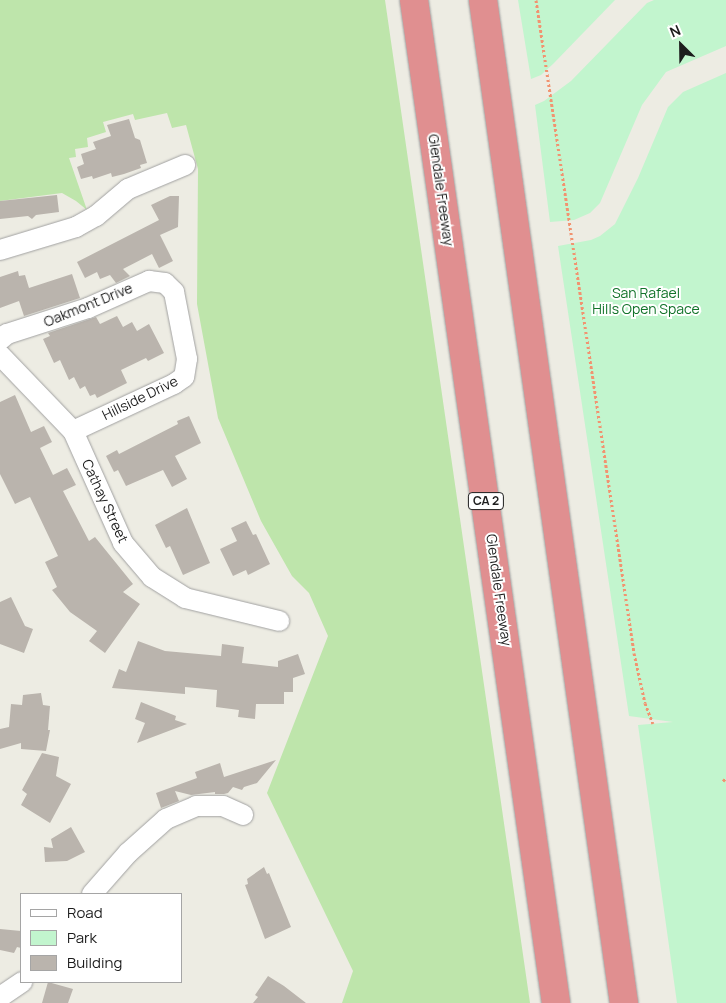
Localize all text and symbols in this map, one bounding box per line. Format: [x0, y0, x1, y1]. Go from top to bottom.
north arrow [656, 20, 706, 70]
text: N [667, 20, 683, 41]
street label: Glendale Freeway [425, 133, 457, 247]
street label: Oakmont Drive [41, 280, 135, 330]
park label: San Rafael Hills Open Space [592, 285, 700, 318]
street label: Hillside Drive [99, 372, 181, 424]
street label: Cathay Street [78, 456, 132, 546]
road number: CA 2 [467, 492, 505, 511]
street label: Glendale Freeway [483, 533, 515, 647]
legend [20, 893, 182, 983]
text: Road [67, 902, 103, 923]
text: Park [67, 927, 97, 948]
text: Building [67, 952, 122, 973]

